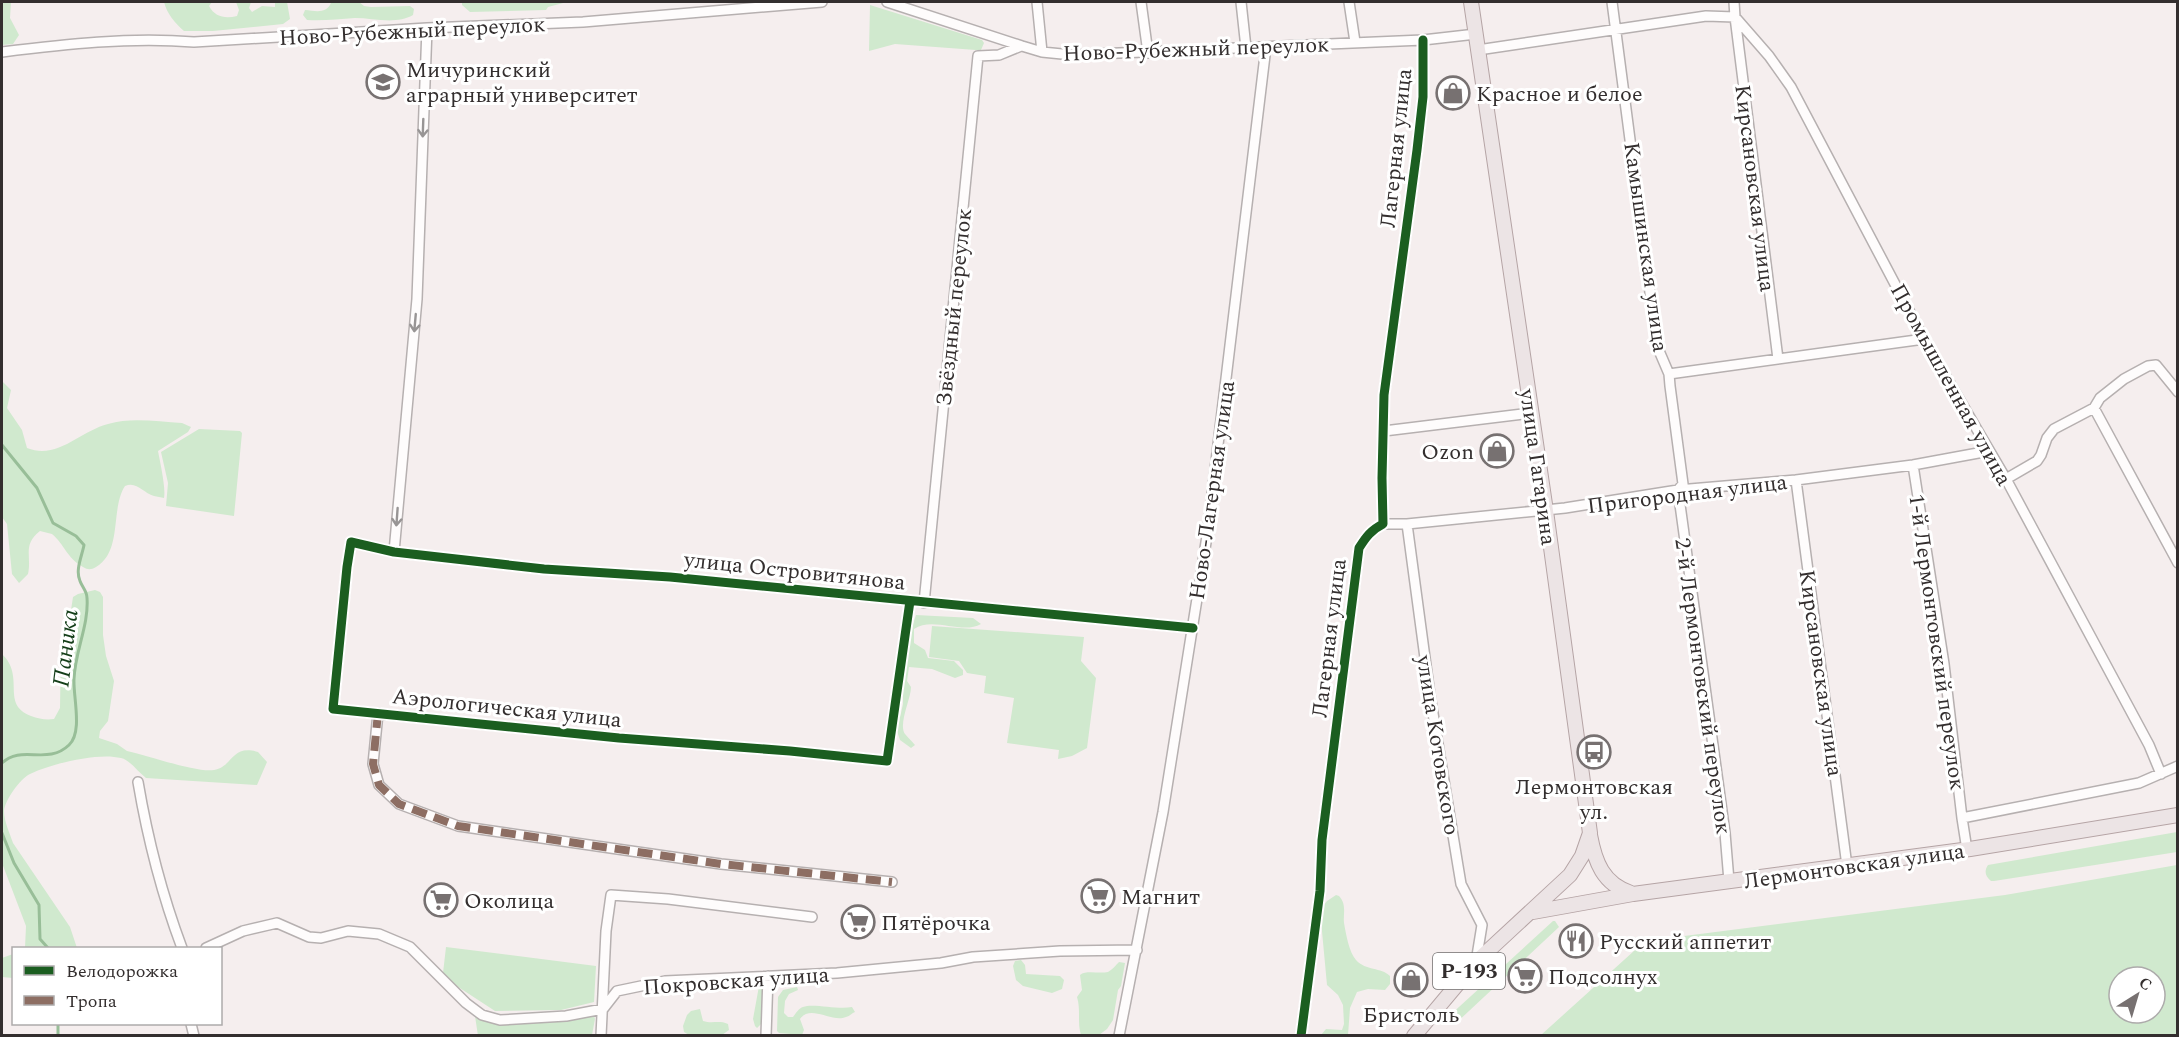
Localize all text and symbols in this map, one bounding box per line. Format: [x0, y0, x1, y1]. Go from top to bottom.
street label: Ново-Рубежный переулок [278, 8, 546, 55]
street label: Ново-Рубежный переулок [1062, 28, 1330, 71]
place label: Мичуринский аграрный университет [406, 54, 638, 112]
school or university icon: Мичуринский аграрный университет [365, 64, 401, 100]
street label: Лагерная улица [1372, 67, 1421, 229]
shop icon: Красное и белое [1435, 75, 1471, 111]
place label: Красное и белое [1476, 78, 1643, 111]
street label: Кирсановская улица [1725, 83, 1784, 294]
one-way arrow [417, 118, 429, 138]
street label: Камышинская улица [1614, 140, 1677, 355]
street label: Звёздный переулок [928, 207, 981, 408]
street label: Промышленная улица [1881, 278, 2020, 492]
one-way arrow [409, 313, 420, 333]
street label: Ново-Лагерная улица [1181, 378, 1244, 602]
street label: улица Гагарина [1510, 386, 1565, 548]
shop icon: Ozon [1479, 433, 1515, 469]
place label: Ozon [1421, 436, 1474, 469]
street label: Пригородная улица [1585, 466, 1789, 523]
street label: 1-й Лермонтовский переулок [1899, 492, 1974, 793]
one-way arrow [391, 507, 402, 527]
street label: 2-й Лермонтовский переулок [1665, 536, 1740, 837]
street label: улица Островитянова [681, 543, 907, 600]
street label: Лагерная улица [1303, 556, 1356, 720]
street label: Кирсановская улица [1790, 568, 1851, 779]
water label: Паника [43, 607, 89, 689]
street label: улица Котовского [1407, 652, 1468, 838]
street label: Аэрологическая улица [390, 680, 624, 737]
bus stop icon: Лермонтовская ул. [1576, 734, 1612, 770]
place label: Лермонтовская ул. [1515, 771, 1673, 829]
street label: Лермонтовская улица [1742, 835, 1967, 898]
supermarket icon: Магнит [1080, 878, 1116, 914]
place label: Магнит [1121, 881, 1200, 914]
supermarket icon: Околица [423, 882, 459, 918]
place label: Околица [464, 885, 554, 918]
supermarket icon: Пятёрочка [840, 904, 876, 940]
place label: Пятёрочка [881, 907, 991, 940]
restaurant icon: Русский аппетит [1558, 923, 1594, 959]
place label: Русский аппетит [1599, 926, 1771, 959]
legend [12, 947, 222, 1025]
road number: Р-193 [1433, 953, 1505, 989]
text: Велодорожка [66, 958, 178, 985]
supermarket icon: Подсолнух [1507, 958, 1543, 994]
street label: Покровская улица [642, 959, 831, 1004]
place label: Подсолнух [1548, 961, 1658, 994]
shop icon: Бристоль [1393, 962, 1429, 998]
north arrow [2107, 965, 2167, 1025]
text: С [2134, 971, 2157, 997]
text: Тропа [66, 988, 117, 1015]
place label: Бристоль [1363, 999, 1459, 1032]

